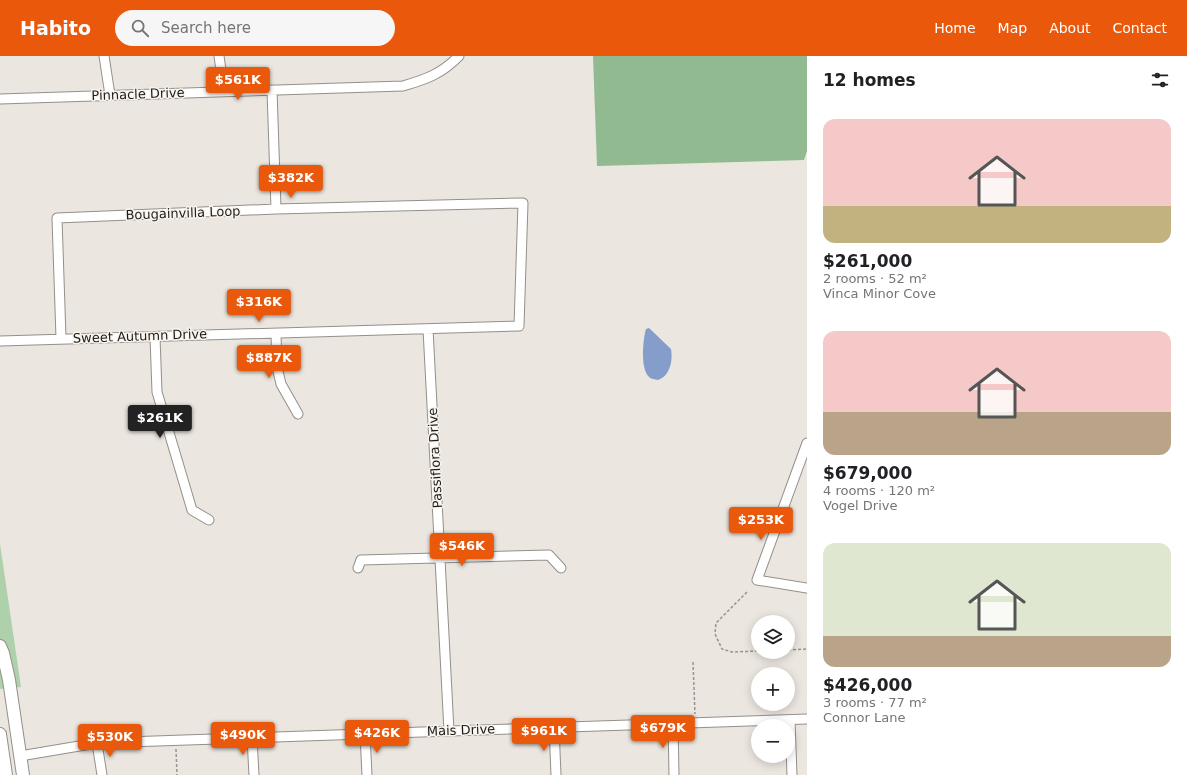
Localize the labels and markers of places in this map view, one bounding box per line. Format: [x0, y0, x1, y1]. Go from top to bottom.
pin: $561K [210, 67, 266, 101]
pin: $382K [263, 165, 319, 199]
pin: $316K [231, 289, 287, 323]
pin: $887K [241, 345, 297, 379]
pin: $261K [132, 405, 188, 439]
pin: $253K [733, 507, 789, 541]
pin: $546K [434, 533, 490, 567]
pin: $679K [635, 715, 691, 749]
pin: $961K [516, 718, 572, 752]
pin: $426K [349, 720, 405, 754]
pin: $490K [215, 722, 271, 756]
pin: $530K [82, 724, 138, 758]

